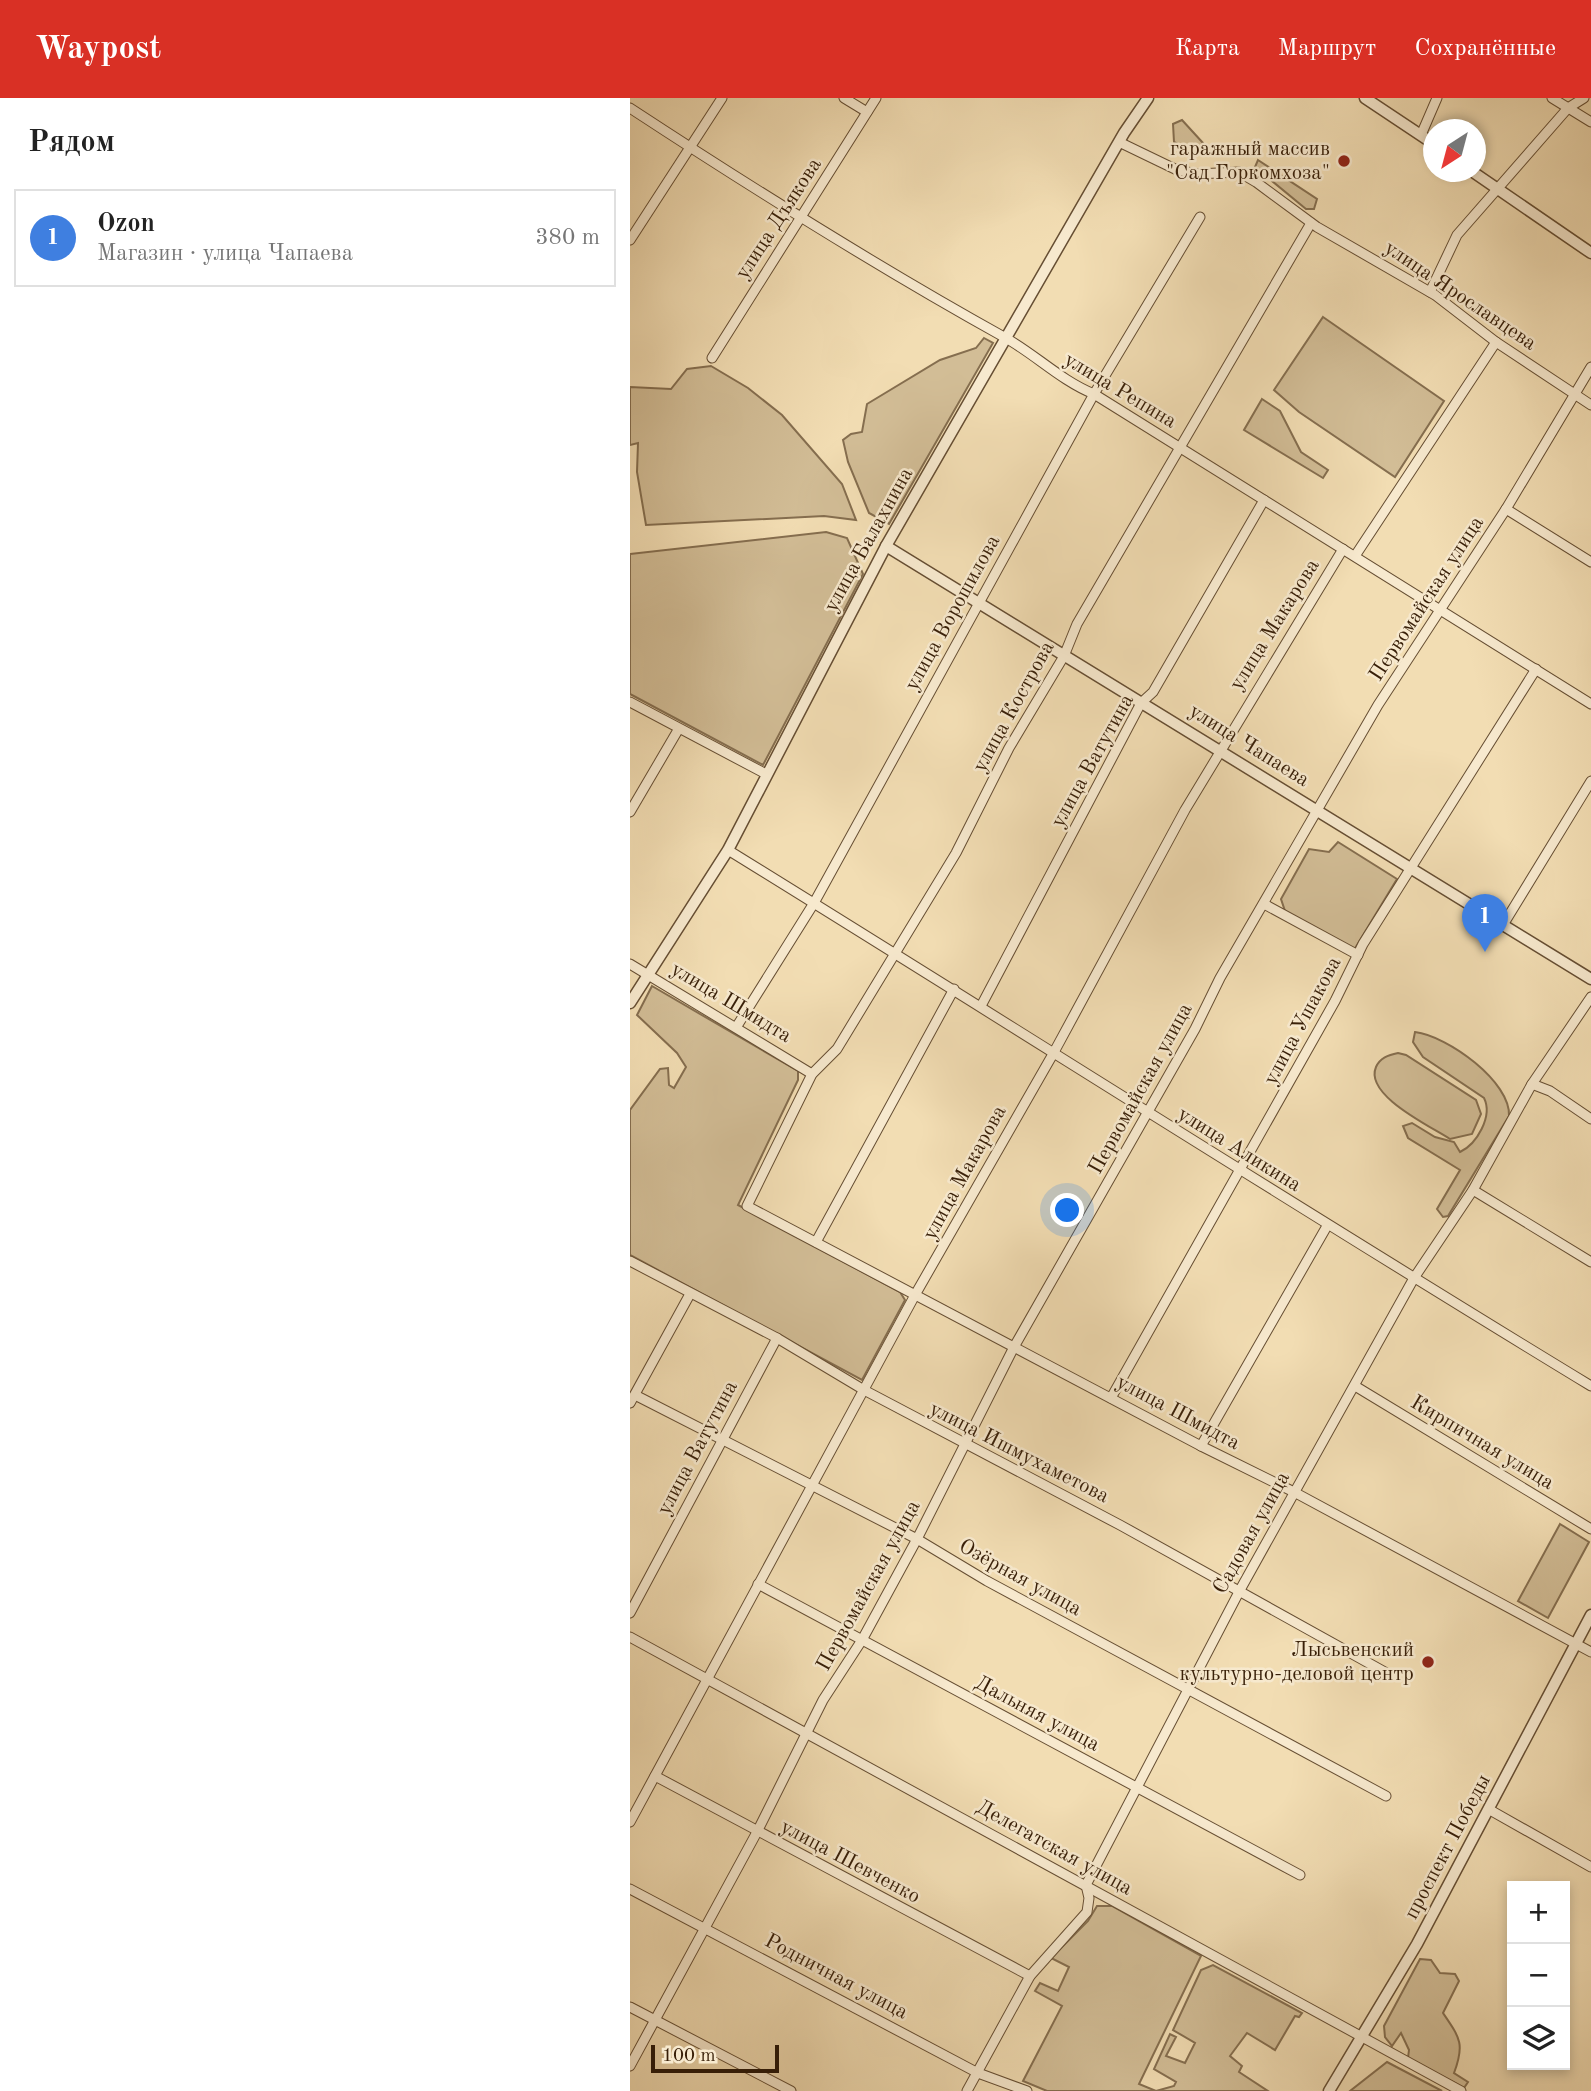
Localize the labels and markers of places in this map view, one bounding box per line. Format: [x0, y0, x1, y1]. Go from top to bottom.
place label: гаражный массив "Сад Горкомхоза" [1166, 139, 1330, 184]
marker: гаражный массив "Сад Горкомхоза" [1336, 153, 1352, 169]
pin: 1 [1462, 894, 1508, 952]
place label: Лысьвенский культурно-деловой центр [1179, 1640, 1414, 1685]
marker: Лысьвенский культурно-деловой центр [1420, 1654, 1436, 1670]

